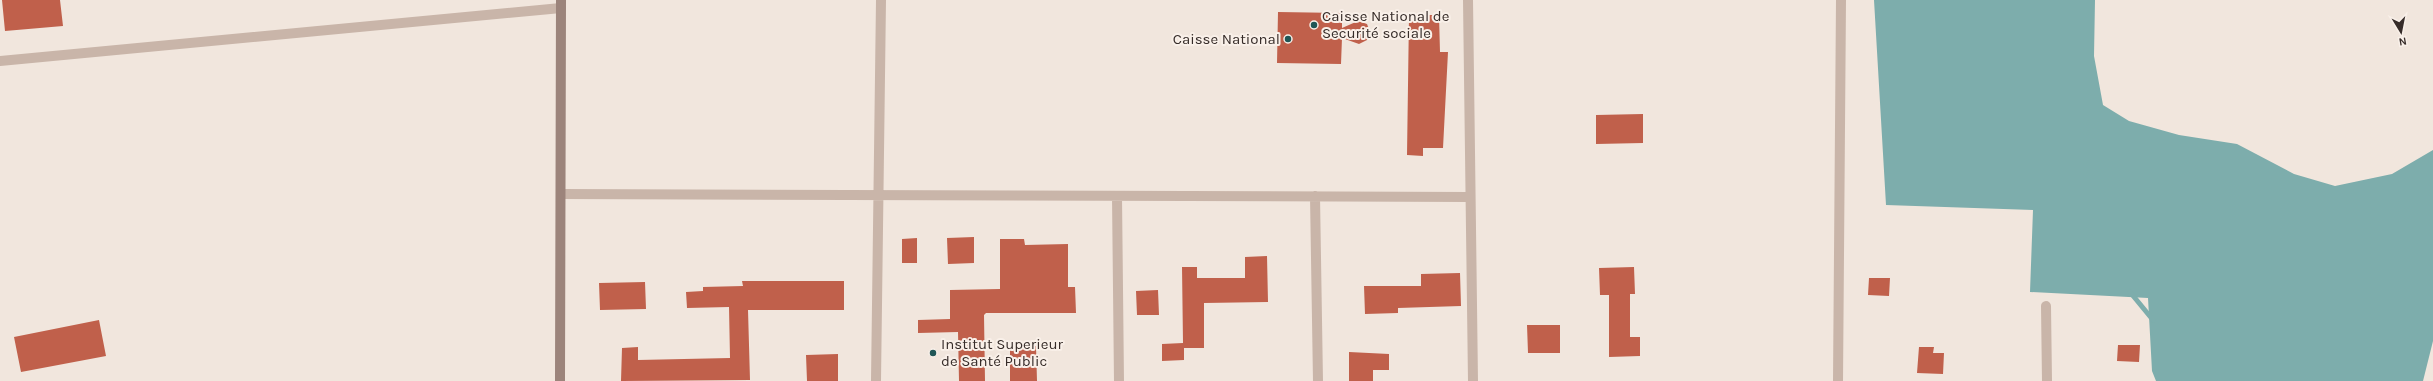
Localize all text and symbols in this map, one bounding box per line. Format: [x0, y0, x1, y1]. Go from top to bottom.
place label: Caisse National de Securité sociale [1322, 7, 1449, 42]
north arrow [2381, 12, 2421, 52]
marker: Caisse National de Securité sociale [1309, 20, 1319, 30]
place label: Caisse National [1173, 30, 1280, 48]
marker: Caisse National [1283, 34, 1293, 44]
text: N [2398, 34, 2408, 48]
place label: Institut Superieur de Santé Public [941, 335, 1063, 370]
marker: Institut Superieur de Santé Public [928, 348, 938, 358]

